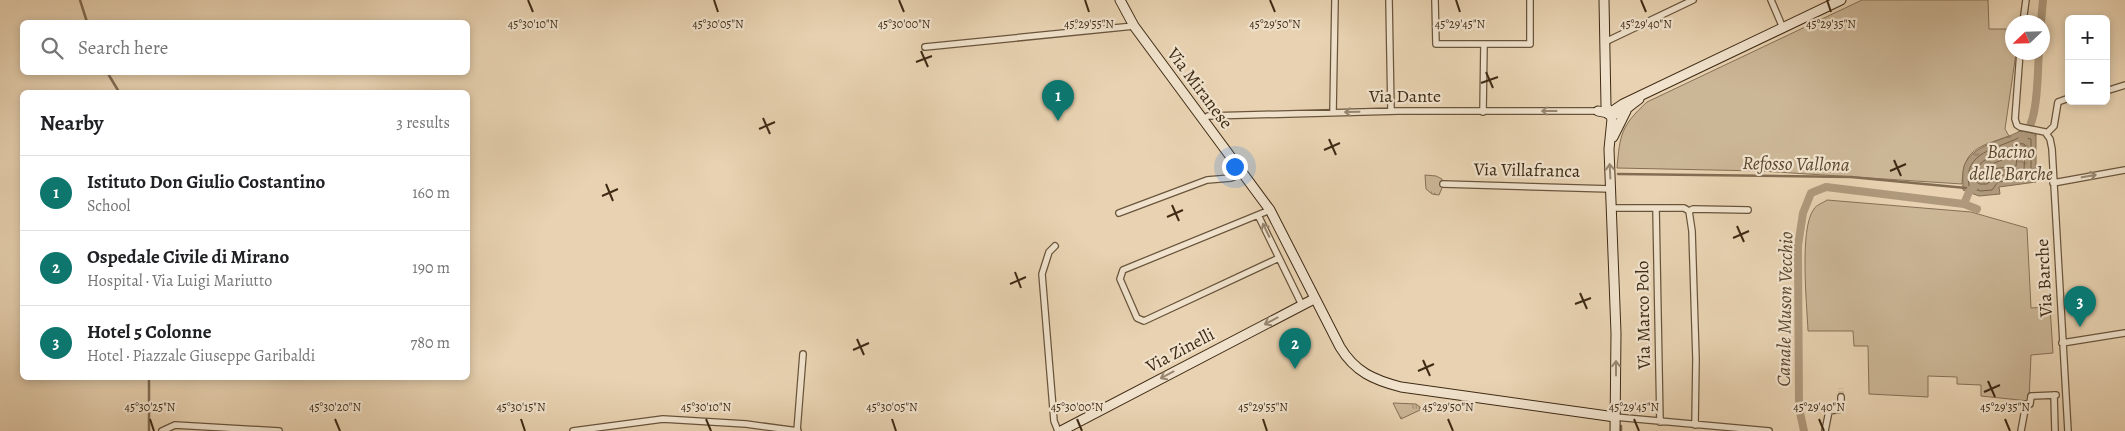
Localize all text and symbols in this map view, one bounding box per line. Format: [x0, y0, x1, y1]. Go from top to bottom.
north arrow [2005, 15, 2050, 60]
map controls [2065, 15, 2110, 105]
button: + [2065, 15, 2110, 60]
text: 45°30'10"N [508, 16, 559, 32]
text: 45°30'05"N [692, 16, 744, 32]
text: 45°30'00"N [878, 16, 931, 32]
text: 45°29'55"N [1064, 16, 1114, 32]
text: 45°29'50"N [1249, 16, 1301, 32]
text: 45°29'45"N [1435, 16, 1486, 32]
text: 45°29'40"N [1620, 16, 1672, 32]
text: 45°29'35"N [1806, 16, 1856, 32]
search box [20, 20, 470, 75]
icon: search [38, 34, 66, 62]
text: Search here [78, 35, 168, 61]
street label: Via Miranese [1161, 42, 1238, 133]
button: − [2065, 60, 2110, 105]
pin: 1 [1042, 80, 1074, 121]
street label: Via Dante [1368, 84, 1441, 108]
one-way arrow [1541, 106, 1558, 116]
one-way arrow [1344, 107, 1360, 117]
text: Nearby [40, 109, 103, 137]
text: 3 results [396, 112, 450, 134]
water label: Bacino delle Barche [1969, 139, 2053, 187]
water label: Refosso Vallona [1742, 150, 1850, 178]
your location [1222, 154, 1248, 180]
street label: Via Villafranca [1473, 157, 1581, 183]
one-way arrow [1605, 163, 1614, 179]
text: Istituto Don Giulio Costantino [87, 169, 325, 195]
one-way arrow [2081, 171, 2097, 181]
text: 1 [53, 182, 59, 204]
text: 160 m [412, 182, 450, 204]
text: School [87, 195, 130, 217]
one-way arrow [1260, 222, 1270, 237]
water label: Canale Muson Vecchio [1771, 231, 1799, 387]
street label: Via Barche [2030, 238, 2058, 319]
text: Ospedale Civile di Mirano [87, 244, 289, 270]
text: 2 [52, 257, 60, 279]
text: 190 m [412, 257, 450, 279]
street label: Via Marco Polo [1630, 260, 1656, 371]
text: Hospital · Via Luigi Mariutto [87, 270, 272, 292]
pin: 3 [2064, 286, 2096, 327]
one-way arrow [1264, 317, 1279, 326]
text: Hotel 5 Colonne [87, 319, 212, 345]
street label: Via Zinelli [1141, 322, 1218, 379]
pin: 2 [1279, 328, 1311, 369]
text: 3 [53, 332, 59, 354]
text: 780 m [411, 332, 450, 354]
text: Hotel · Piazzale Giuseppe Garibaldi [87, 345, 315, 367]
one-way arrow [1611, 361, 1621, 377]
one-way arrow [1160, 371, 1175, 380]
text: 45°30'25"N [125, 399, 176, 415]
text: 45°30'20"N [309, 399, 361, 415]
text: 45°30'15"N [496, 399, 546, 415]
text: 45°30'10"N [681, 399, 732, 415]
text: 45°30'05"N [866, 399, 918, 415]
text: 45°30'00"N [1051, 399, 1104, 415]
text: 45°29'55"N [1238, 399, 1288, 415]
text: 45°29'50"N [1422, 399, 1474, 415]
text: 45°29'45"N [1609, 399, 1660, 415]
text: 45°29'40"N [1793, 399, 1845, 415]
text: 45°29'35"N [1980, 399, 2030, 415]

